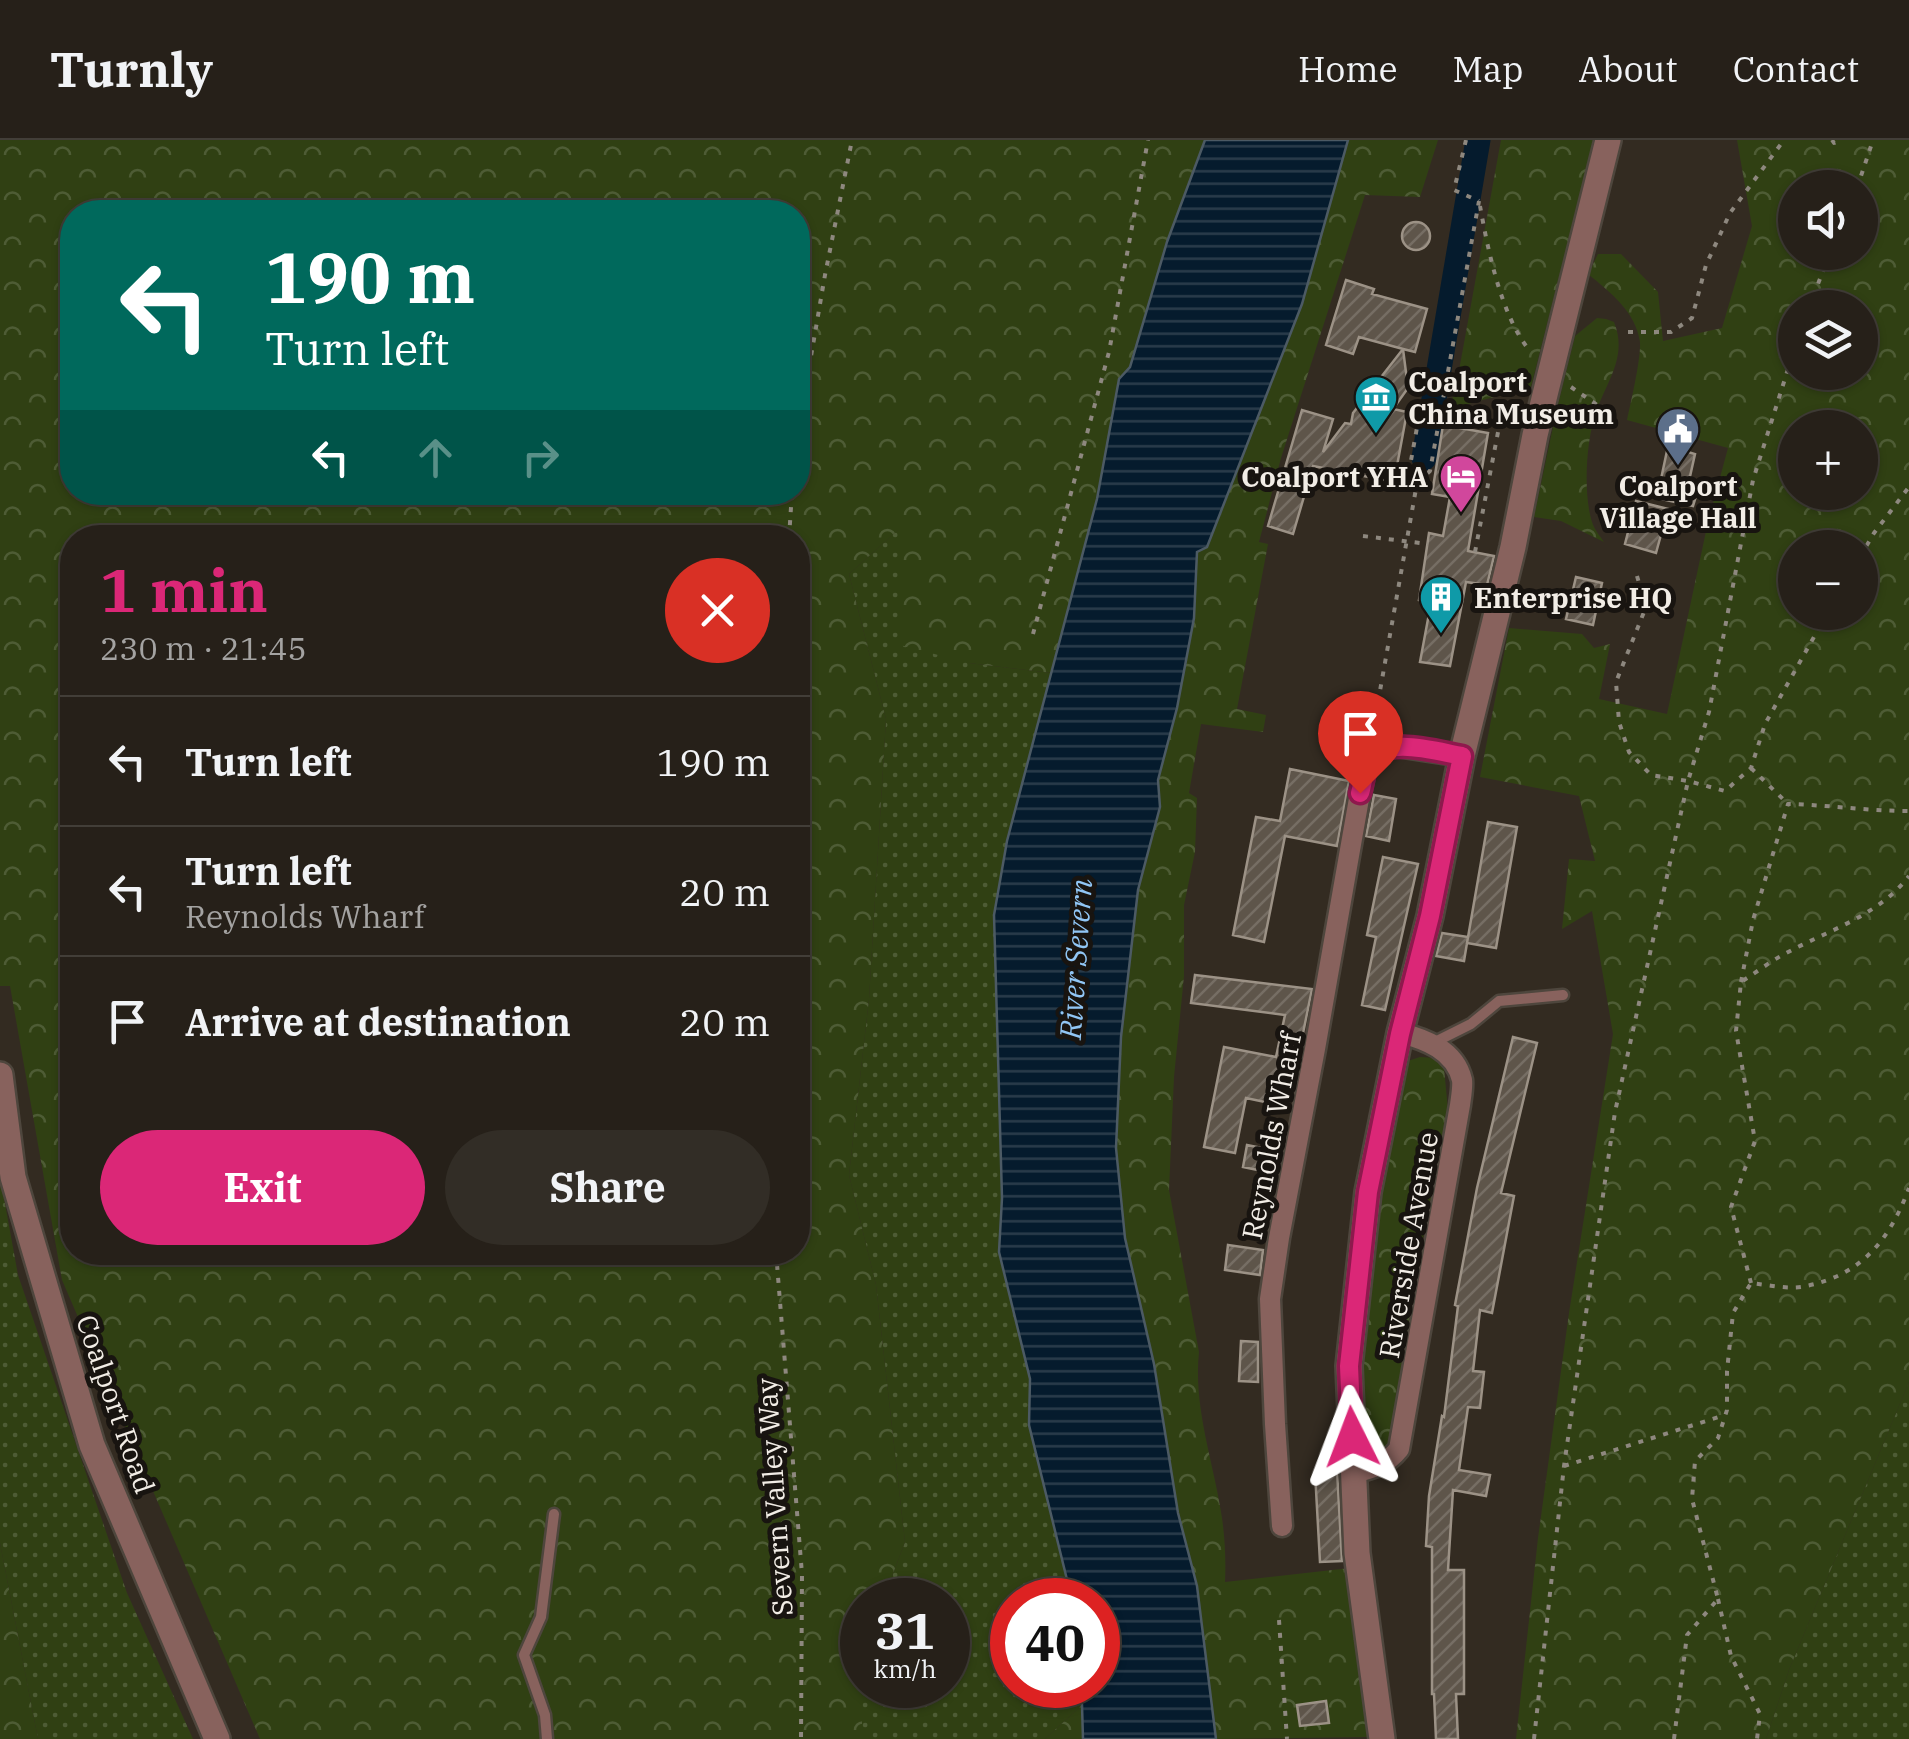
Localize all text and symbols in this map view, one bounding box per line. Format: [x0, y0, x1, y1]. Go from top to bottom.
text: Turnly [50, 38, 213, 100]
text: Home [1298, 46, 1397, 92]
text: Map [1452, 46, 1524, 92]
text: About [1579, 46, 1678, 92]
text: Contact [1733, 46, 1859, 92]
map controls [1778, 170, 1878, 630]
button: sound [1778, 170, 1878, 270]
text: 190 m [265, 231, 475, 322]
icon: left [100, 240, 230, 370]
button: layers [1778, 290, 1878, 390]
text: Turn left [265, 319, 449, 377]
place label: Coalport China Museum [1408, 363, 1614, 432]
museum icon: Coalport China Museum [1353, 374, 1399, 435]
public building icon: Coalport Village Hall [1655, 406, 1701, 467]
button: + [1778, 410, 1878, 510]
icon: left [303, 430, 358, 485]
icon: ahead [408, 430, 463, 485]
icon: right [513, 430, 568, 485]
hotel icon: Coalport YHA [1438, 453, 1484, 514]
place label: Coalport YHA [1241, 458, 1428, 495]
place label: Coalport Village Hall [1599, 467, 1757, 536]
button: − [1778, 530, 1878, 630]
text: 1 min [100, 550, 268, 629]
button: close [665, 558, 770, 663]
building icon: Enterprise HQ [1418, 574, 1464, 635]
place label: Enterprise HQ [1474, 579, 1673, 616]
text: 230 m · 21:45 [100, 627, 307, 669]
pin [1318, 691, 1403, 794]
icon: arrive [1333, 706, 1388, 761]
icon: left [100, 734, 155, 789]
text: Turn left [185, 737, 352, 786]
text: 190 m [657, 737, 770, 786]
text: Turn left [185, 846, 352, 895]
icon: left [100, 864, 155, 919]
text: 20 m [679, 867, 770, 916]
water label: River Severn [1050, 877, 1100, 1042]
text: Reynolds Wharf [185, 895, 425, 937]
icon: arrive [100, 994, 155, 1049]
text: Arrive at destination [185, 997, 571, 1046]
text: 20 m [679, 997, 770, 1046]
street label: Reynolds Wharf [1233, 1027, 1310, 1242]
street label: Riverside Avenue [1370, 1129, 1446, 1361]
button: Exit [100, 1130, 425, 1245]
button: Share [445, 1130, 770, 1245]
street label: Coalport Road [68, 1310, 164, 1498]
street label: Severn Valley Way [747, 1377, 801, 1617]
position arrow [1300, 1385, 1404, 1489]
speed limit sign: 40 [990, 1578, 1120, 1708]
text: 31 [875, 1598, 935, 1663]
text: km/h [873, 1652, 937, 1685]

